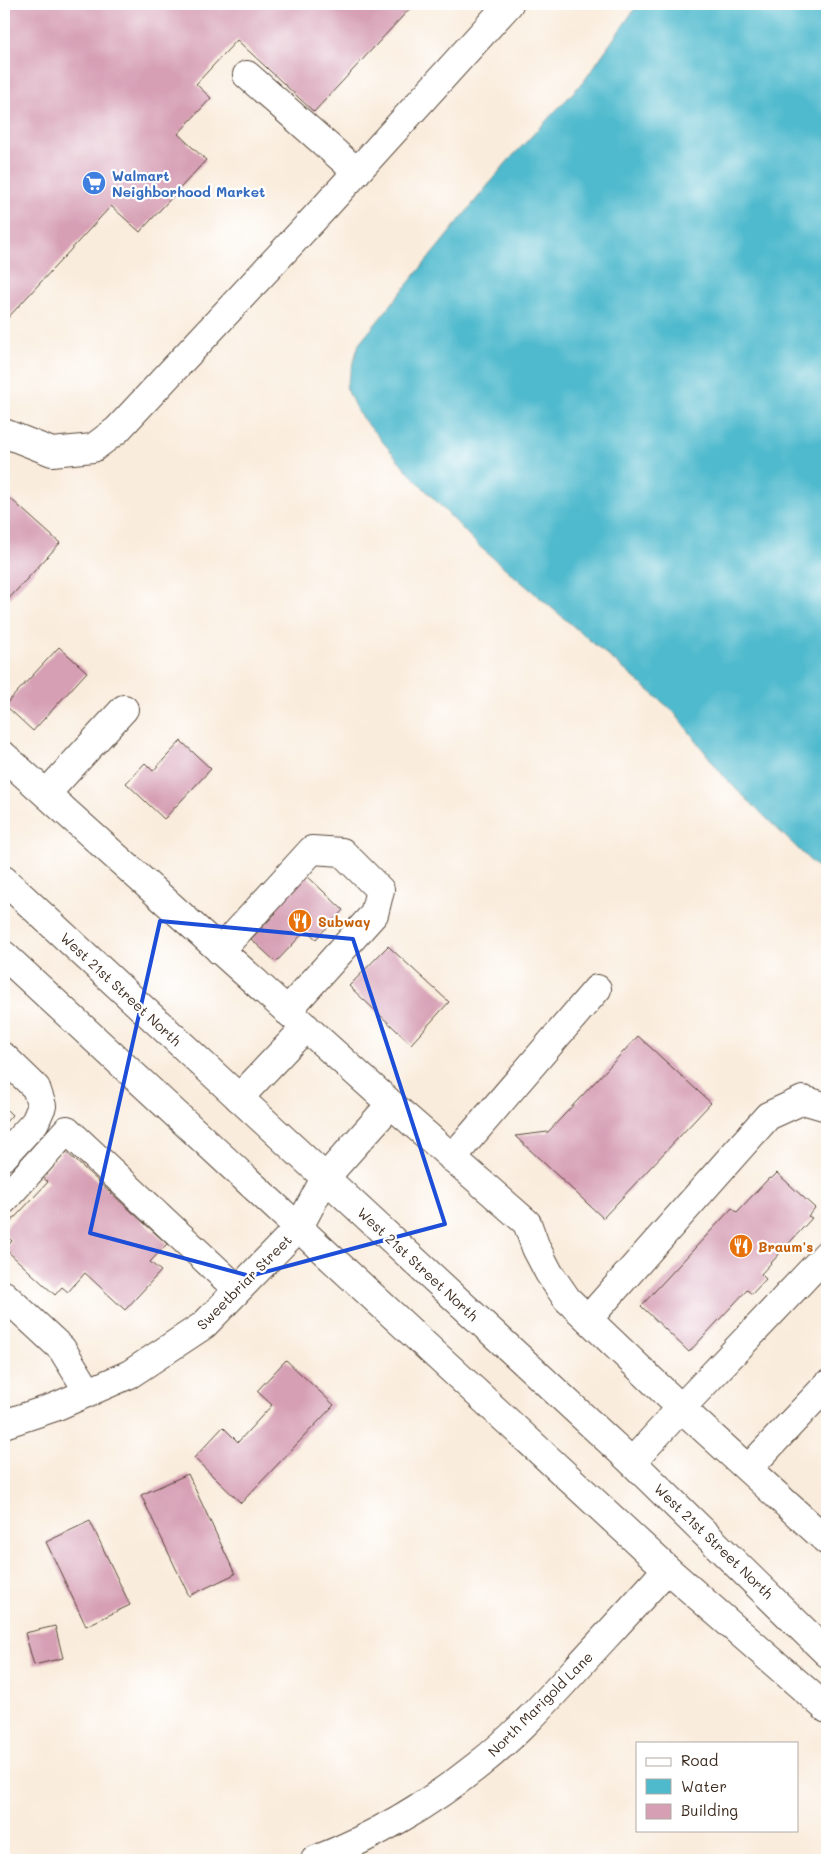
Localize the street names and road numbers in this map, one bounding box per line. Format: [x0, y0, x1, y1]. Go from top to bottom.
street label: West 21st Street North [56, 928, 186, 1050]
street label: West 21st Street North [353, 1203, 483, 1325]
street label: Sweetbriar Street [192, 1230, 296, 1334]
street label: West 21st Street North [650, 1479, 778, 1603]
street label: North Marigold Lane [483, 1647, 597, 1761]

